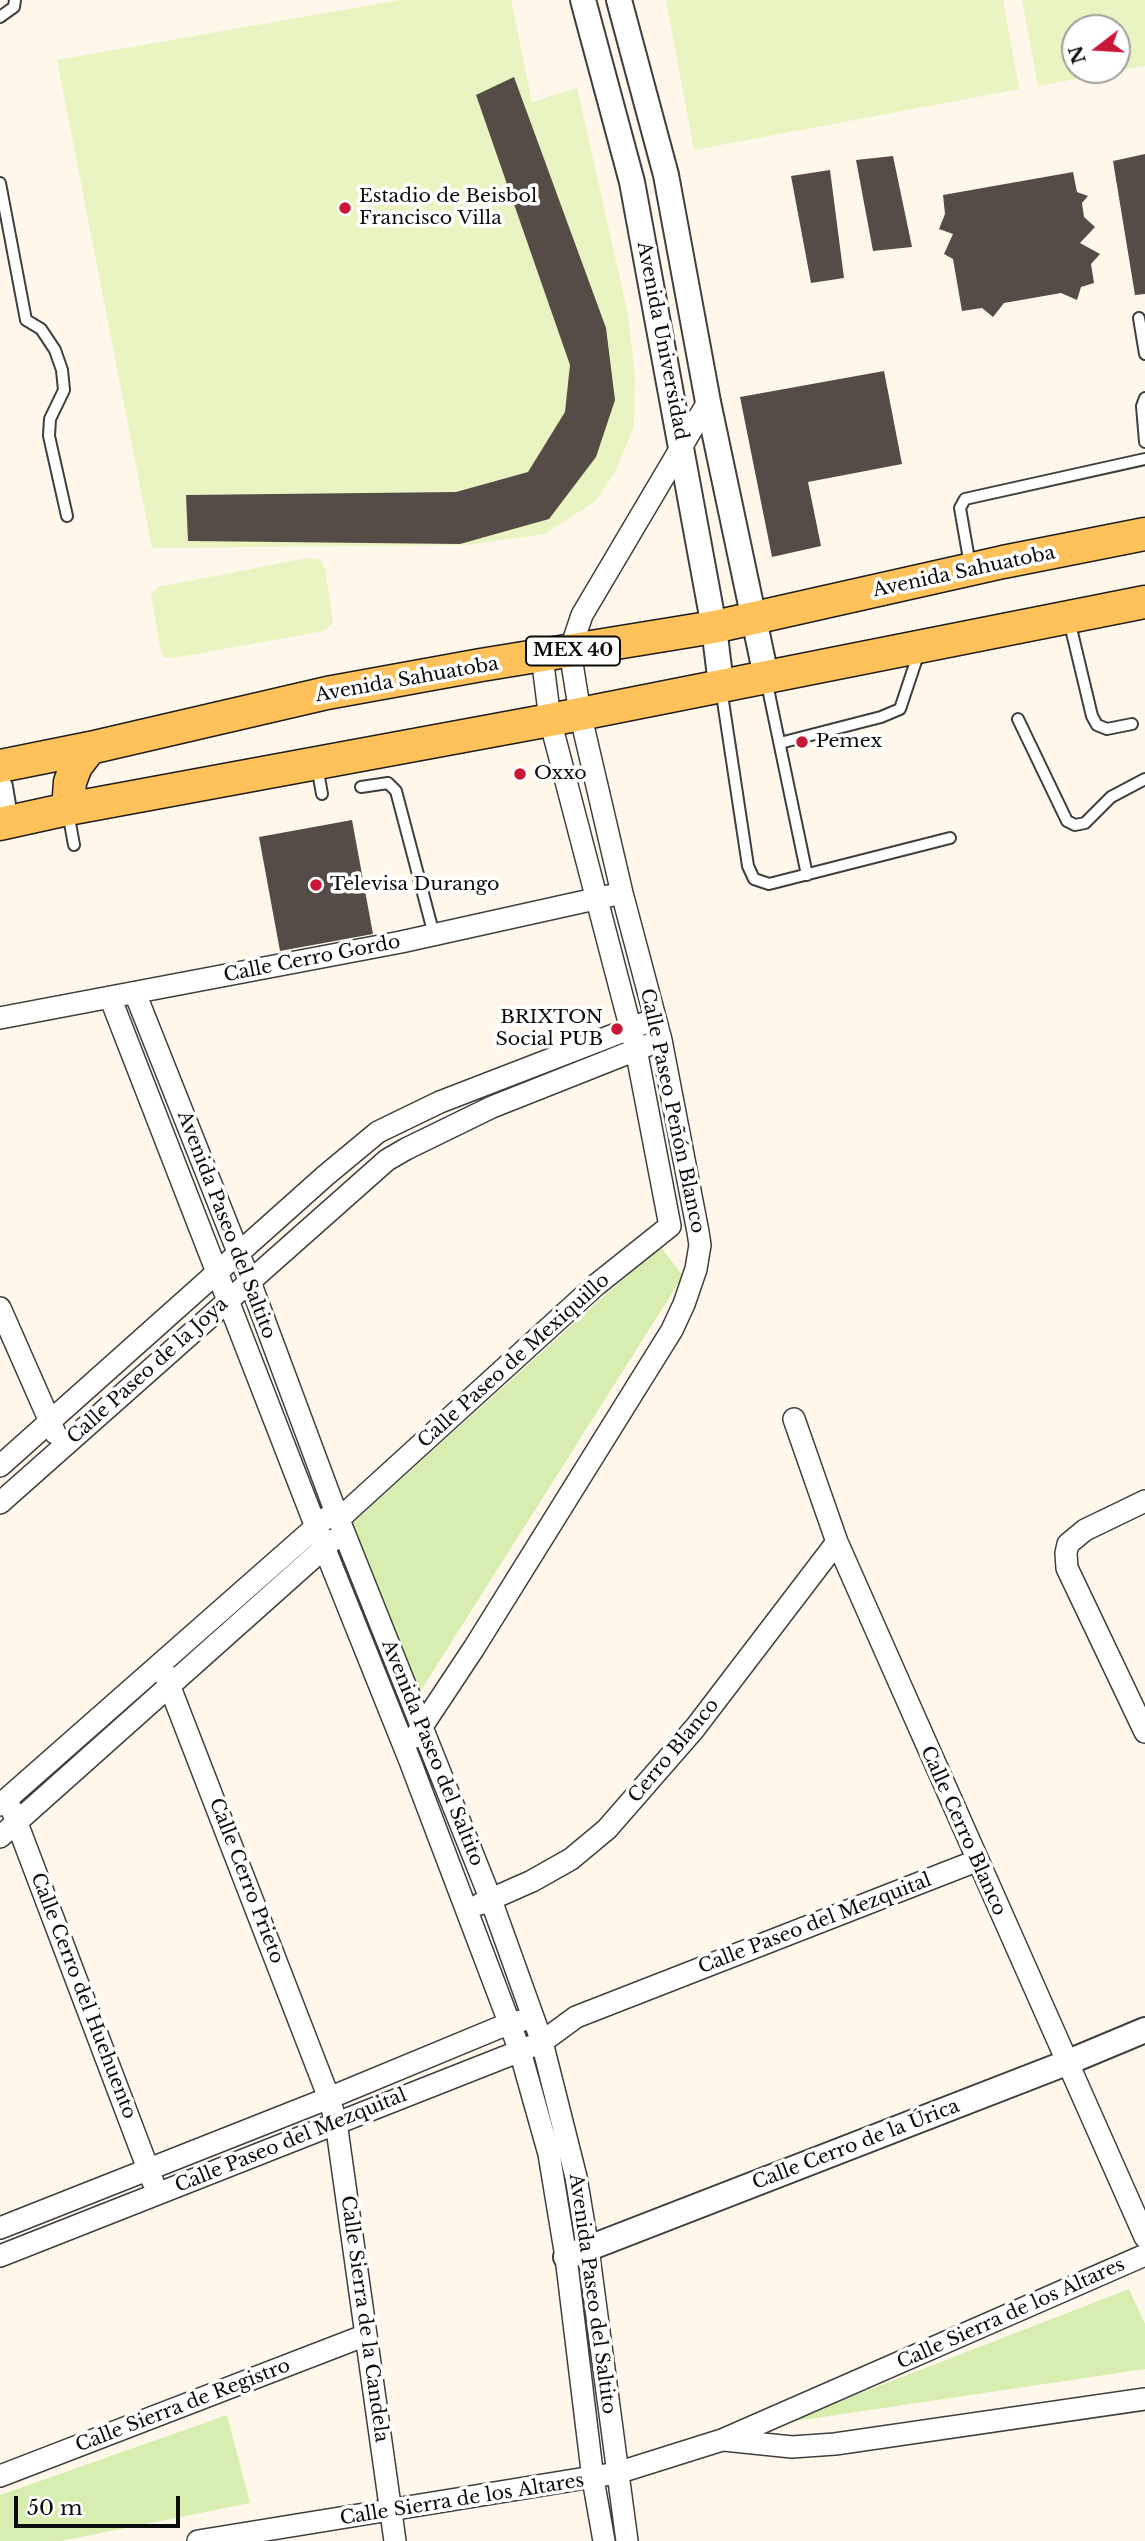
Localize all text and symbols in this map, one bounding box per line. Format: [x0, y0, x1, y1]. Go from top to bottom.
north arrow [1061, 14, 1131, 84]
text: N [1064, 43, 1091, 67]
place label: Estadio de Beisbol Francisco Villa [359, 186, 537, 230]
marker: Estadio de Beisbol Francisco Villa [337, 200, 353, 216]
street label: Avenida Universidad [632, 240, 692, 442]
street label: Avenida Sahuatoba [871, 542, 1057, 602]
road number: MEX 40 [526, 636, 620, 666]
street label: Avenida Sahuatoba [314, 653, 500, 707]
place label: Pemex [816, 731, 882, 753]
marker: Pemex [794, 734, 810, 750]
place label: Oxxo [534, 763, 587, 785]
marker: Oxxo [512, 766, 528, 782]
place label: Televisa Durango [330, 874, 500, 896]
marker: Televisa Durango [308, 877, 324, 893]
street label: Calle Cerro Gordo [222, 931, 402, 987]
street label: Calle Paseo Peñón Blanco [635, 987, 709, 1235]
place label: BRIXTON Social PUB [496, 1007, 603, 1051]
marker: BRIXTON Social PUB [609, 1021, 625, 1037]
street label: Avenida Paseo del Saltito [172, 1108, 280, 1342]
street label: Calle Paseo de Mexiquillo [414, 1269, 614, 1453]
street label: Calle Paseo de la Joya [63, 1293, 233, 1449]
street label: Avenida Paseo del Saltito [376, 1636, 488, 1870]
street label: Cerro Blanco [624, 1694, 724, 1808]
street label: Calle Cerro Blanco [915, 1743, 1011, 1919]
street label: Calle Cerro Prieto [204, 1795, 288, 1967]
street label: Calle Paseo del Mezquital [695, 1869, 935, 1979]
street label: Calle Cerro del Huehuento [25, 1870, 141, 2122]
street label: Calle Paseo del Mezquital [172, 2084, 410, 2198]
street label: Calle Cerro de la Úrica [749, 2095, 963, 2195]
street label: Avenida Paseo del Saltito [564, 2172, 620, 2416]
street label: Calle Sierra de la Candela [335, 2194, 393, 2444]
street label: Calle Sierra de los Altares [894, 2253, 1128, 2375]
street label: Calle Sierra de Registro [72, 2354, 294, 2458]
street label: Calle Sierra de los Altares [338, 2469, 586, 2531]
scale bar [18, 2482, 184, 2526]
text: 50 m [27, 2495, 82, 2521]

